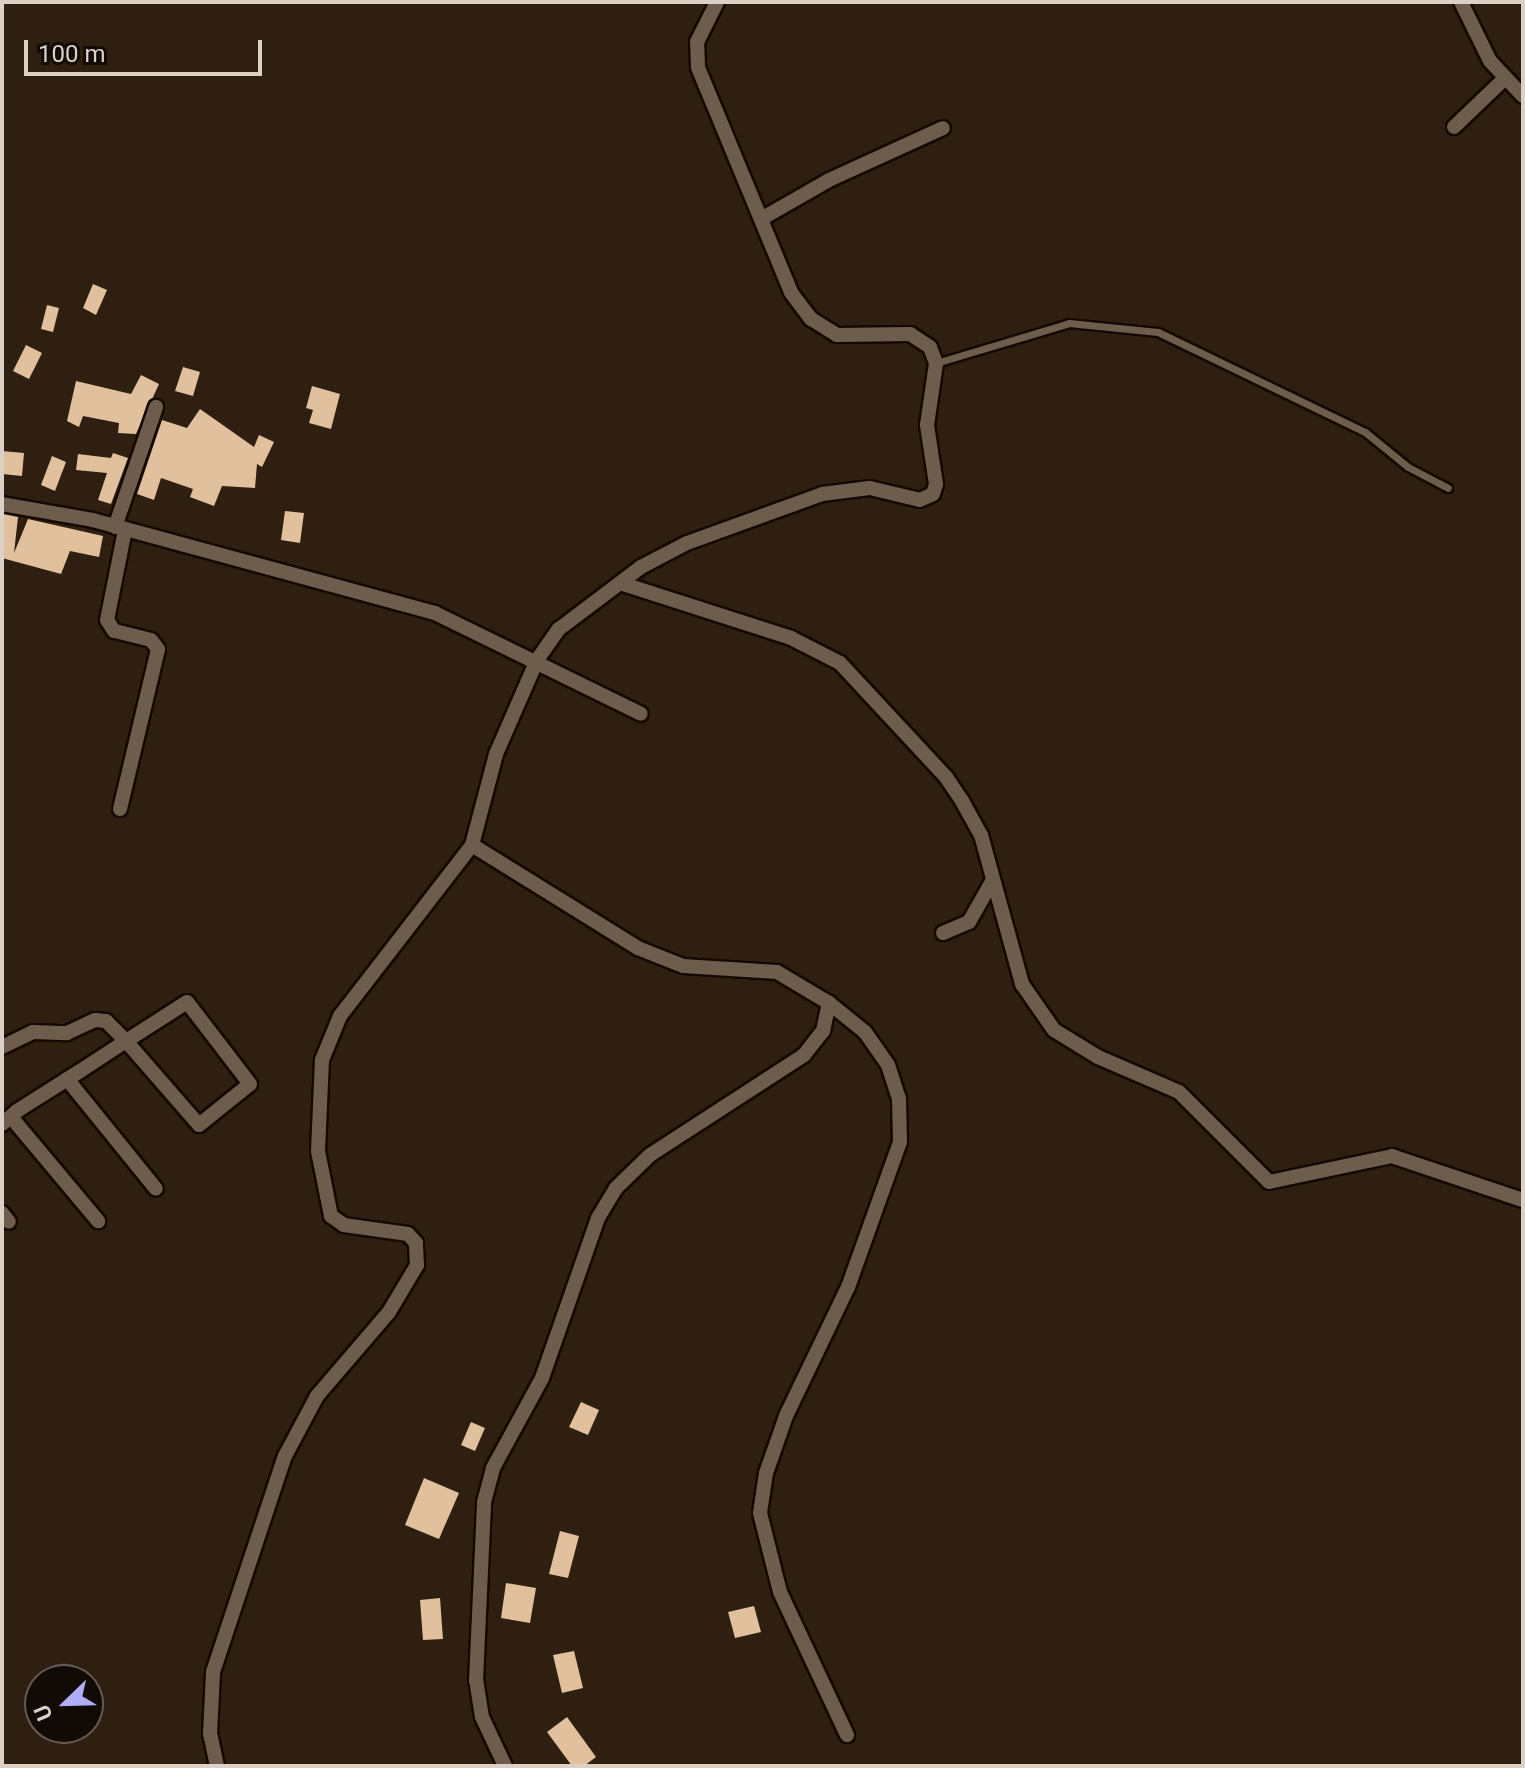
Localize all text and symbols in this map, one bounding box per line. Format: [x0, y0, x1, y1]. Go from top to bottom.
scale bar [28, 24, 266, 74]
text: 100 m [38, 40, 105, 68]
north arrow [24, 1664, 104, 1744]
text: U [29, 1701, 58, 1724]

